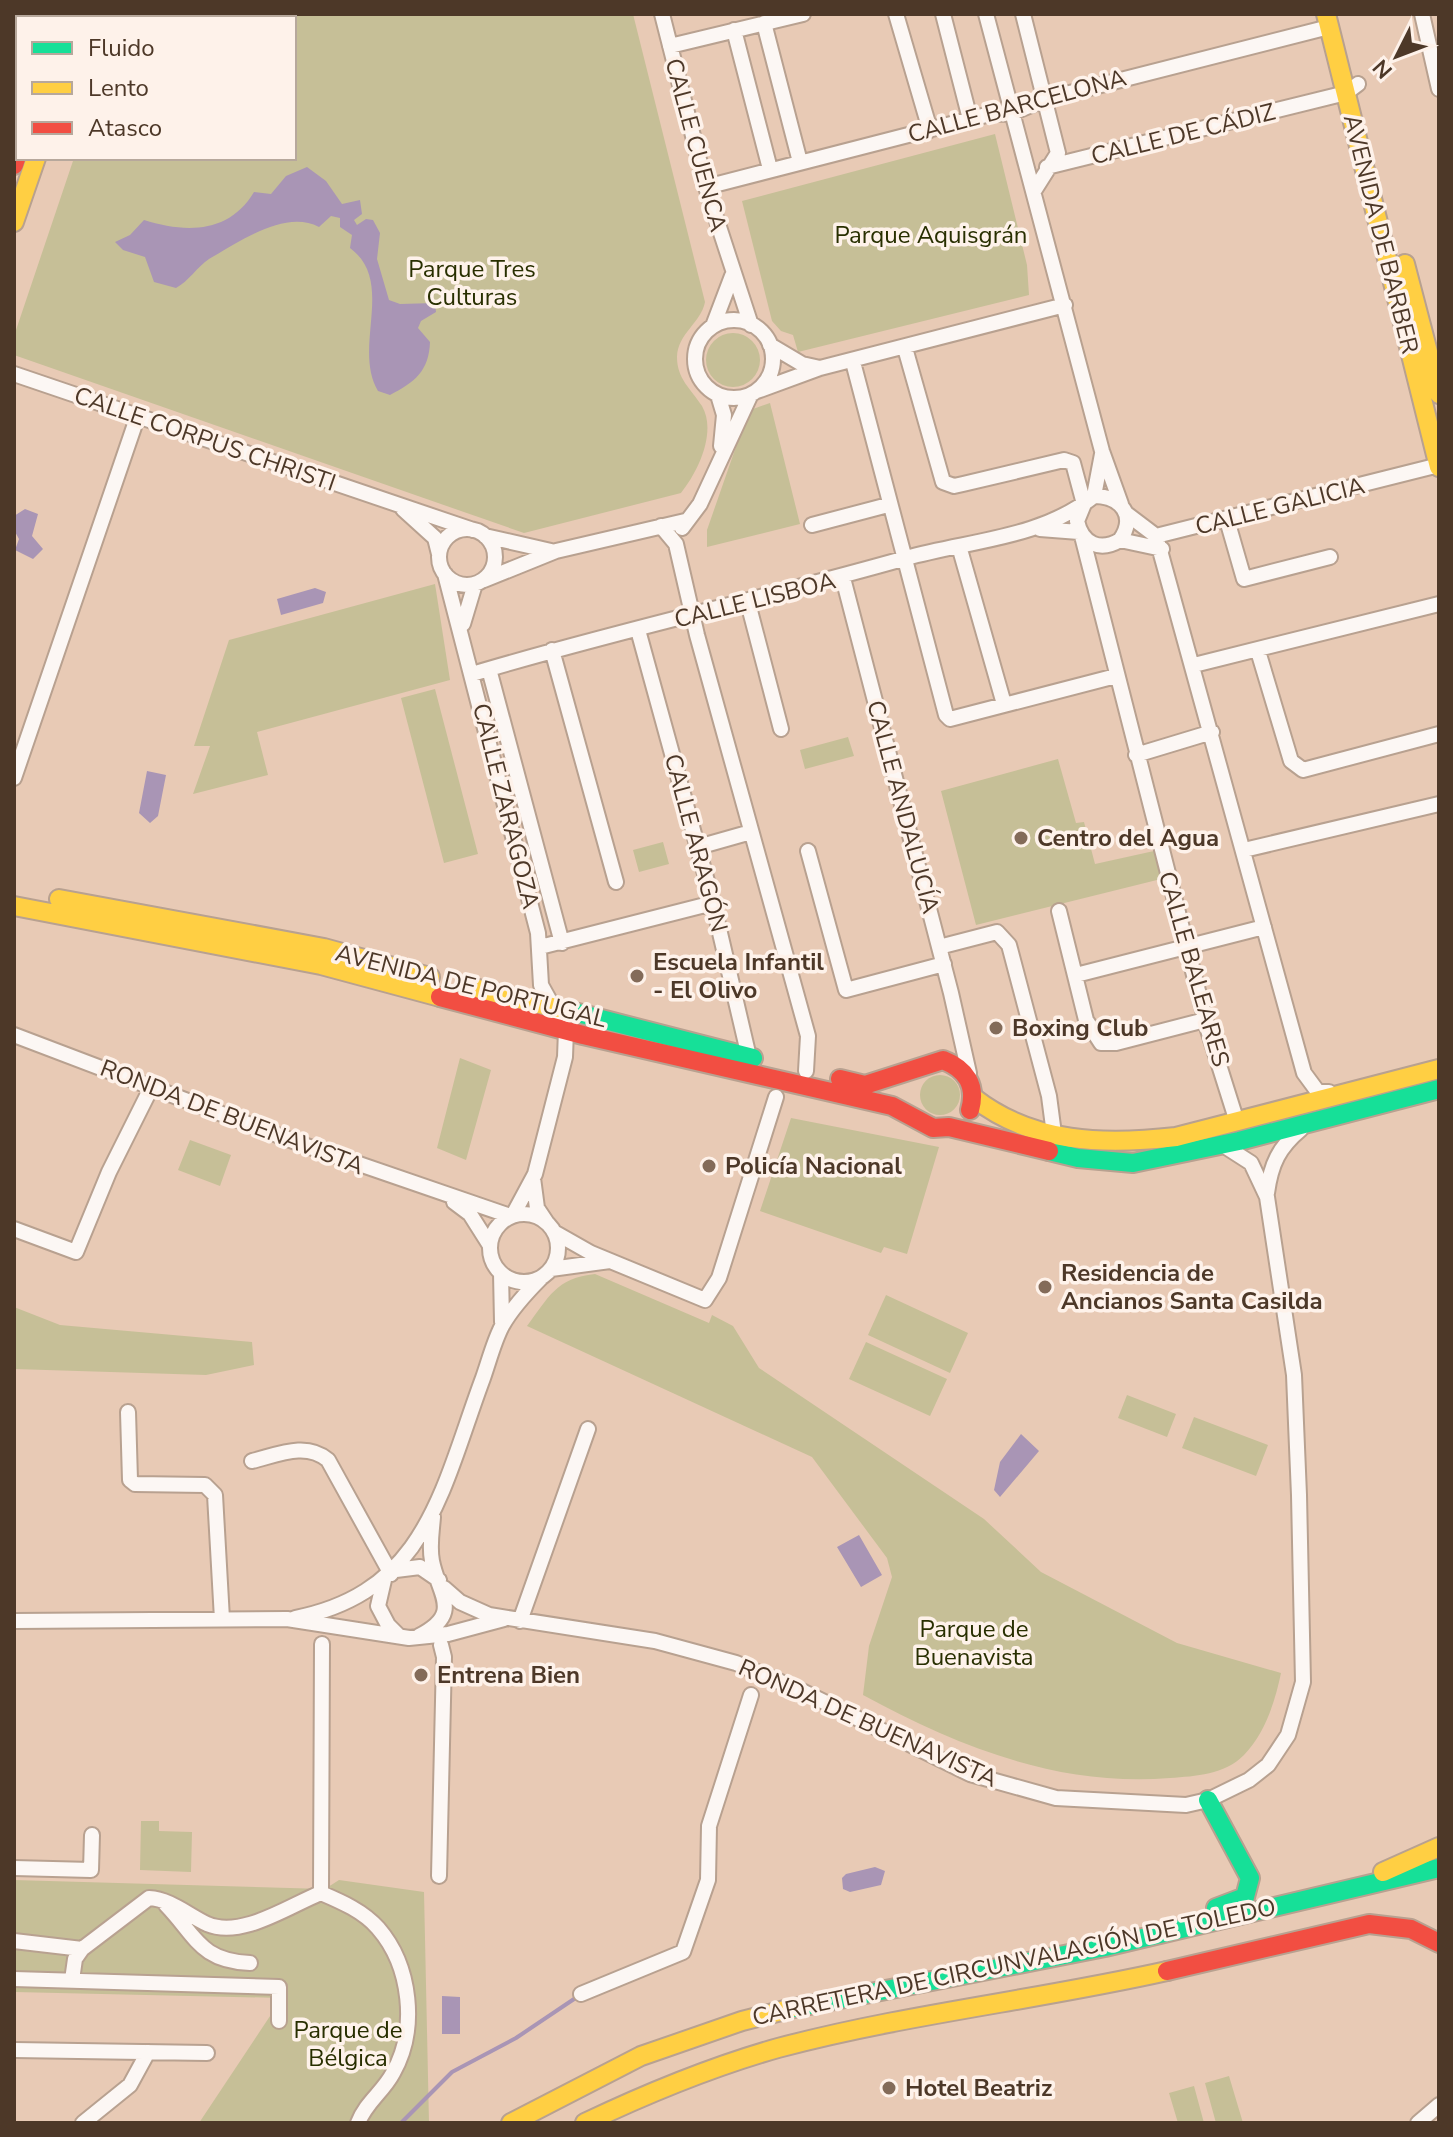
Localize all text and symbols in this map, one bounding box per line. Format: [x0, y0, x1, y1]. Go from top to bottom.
legend [16, 16, 296, 160]
north arrow [1357, 16, 1437, 96]
text: Fluido [88, 32, 155, 64]
text: N [1366, 53, 1400, 85]
street label: CALLE CUENCA [658, 55, 735, 236]
street label: CALLE BARCELONA [904, 61, 1130, 151]
text: Lento [88, 72, 149, 104]
street label: CALLE DE CÁDIZ [1088, 96, 1278, 172]
street label: AVENIDA DE BARBER [1336, 111, 1426, 357]
text: Atasco [88, 112, 162, 144]
park label: Parque Aquisgrán [835, 219, 1028, 251]
park label: Parque Tres Culturas [408, 253, 536, 313]
street label: CALLE CORPUS CHRISTI [70, 379, 340, 499]
street label: CALLE GALICIA [1192, 469, 1368, 542]
street label: CALLE LISBOA [671, 564, 840, 636]
street label: CALLE ANDALUCÍA [859, 697, 947, 918]
street label: CALLE ZARAGOZA [465, 700, 547, 913]
street label: CALLE ARAGÓN [657, 750, 735, 936]
place label: Centro del Agua [1037, 822, 1219, 854]
marker: Centro del Agua [1012, 829, 1030, 847]
street label: CALLE BALEARES [1151, 868, 1237, 1070]
street label: AVENIDA DE PORTUGAL [332, 937, 610, 1035]
place label: Escuela Infantil - El Olivo [653, 946, 824, 1006]
marker: Escuela Infantil - El Olivo [628, 967, 646, 985]
place label: Boxing Club [1012, 1012, 1149, 1044]
marker: Boxing Club [987, 1019, 1005, 1037]
street label: RONDA DE BUENAVISTA [96, 1052, 369, 1182]
place label: Policía Nacional [725, 1150, 902, 1182]
marker: Policía Nacional [700, 1157, 718, 1175]
place label: Residencia de Ancianos Santa Casilda [1061, 1257, 1323, 1317]
marker: Residencia de Ancianos Santa Casilda [1036, 1278, 1054, 1296]
park label: Parque de Buenavista [914, 1613, 1034, 1673]
street label: RONDA DE BUENAVISTA [734, 1651, 1003, 1795]
place label: Entrena Bien [437, 1659, 580, 1691]
marker: Entrena Bien [412, 1666, 430, 1684]
street label: CARRETERA DE CIRCUNVALACIÓN DE TOLEDO [749, 1891, 1279, 2033]
park label: Parque de Bélgica [294, 2014, 402, 2074]
place label: Hotel Beatriz [905, 2072, 1052, 2104]
marker: Hotel Beatriz [880, 2079, 898, 2097]

